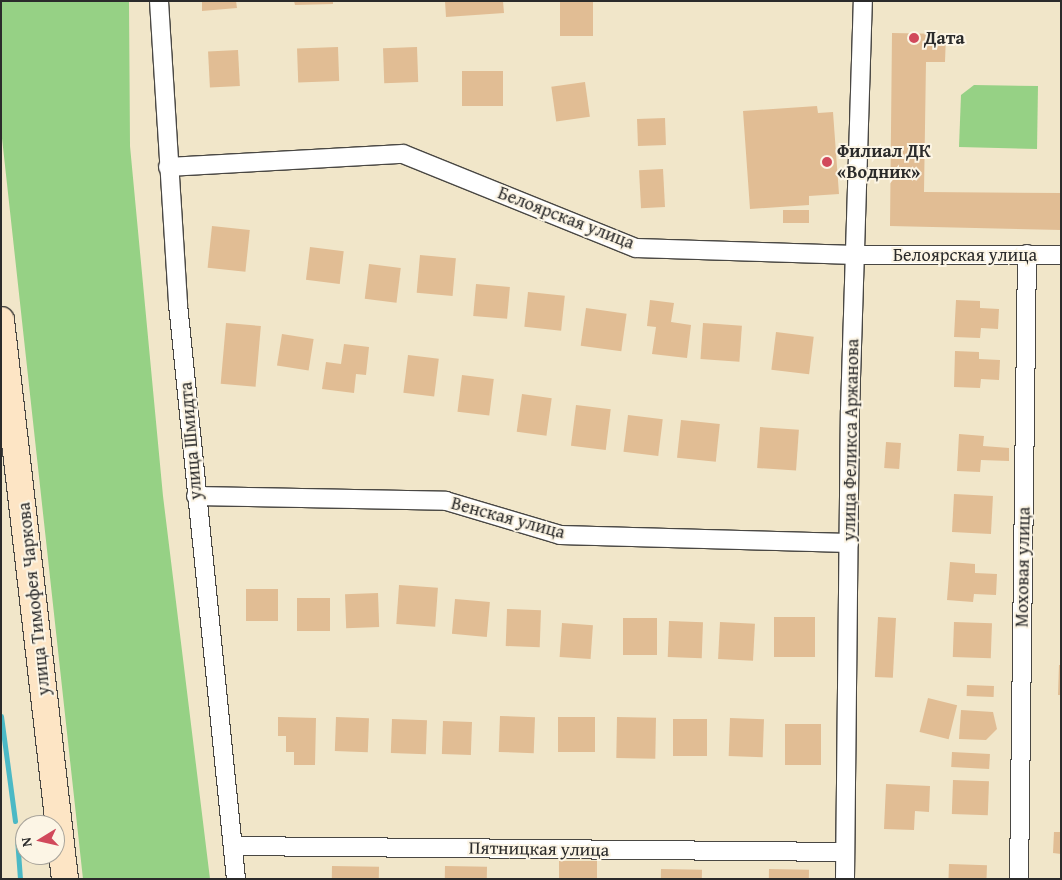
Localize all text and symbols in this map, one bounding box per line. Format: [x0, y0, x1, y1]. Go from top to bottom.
place label: Дата [924, 27, 965, 49]
marker: Дата [908, 32, 920, 44]
place label: Филиал ДК «Водник» [837, 141, 931, 183]
marker: Филиал ДК «Водник» [821, 156, 833, 168]
street label: Белоярская улица [495, 182, 637, 254]
street label: Белоярская улица [893, 244, 1037, 266]
street label: улица Феликса Аржанова [838, 339, 864, 541]
street label: улица Шмидта [175, 381, 207, 501]
street label: Венская улица [449, 492, 567, 544]
street label: улица Тимофея Чаркова [13, 501, 55, 697]
street label: Моховая улица [1011, 506, 1035, 628]
north arrow [15, 815, 65, 865]
text: N [16, 836, 37, 848]
street label: Пятницкая улица [469, 837, 609, 861]

